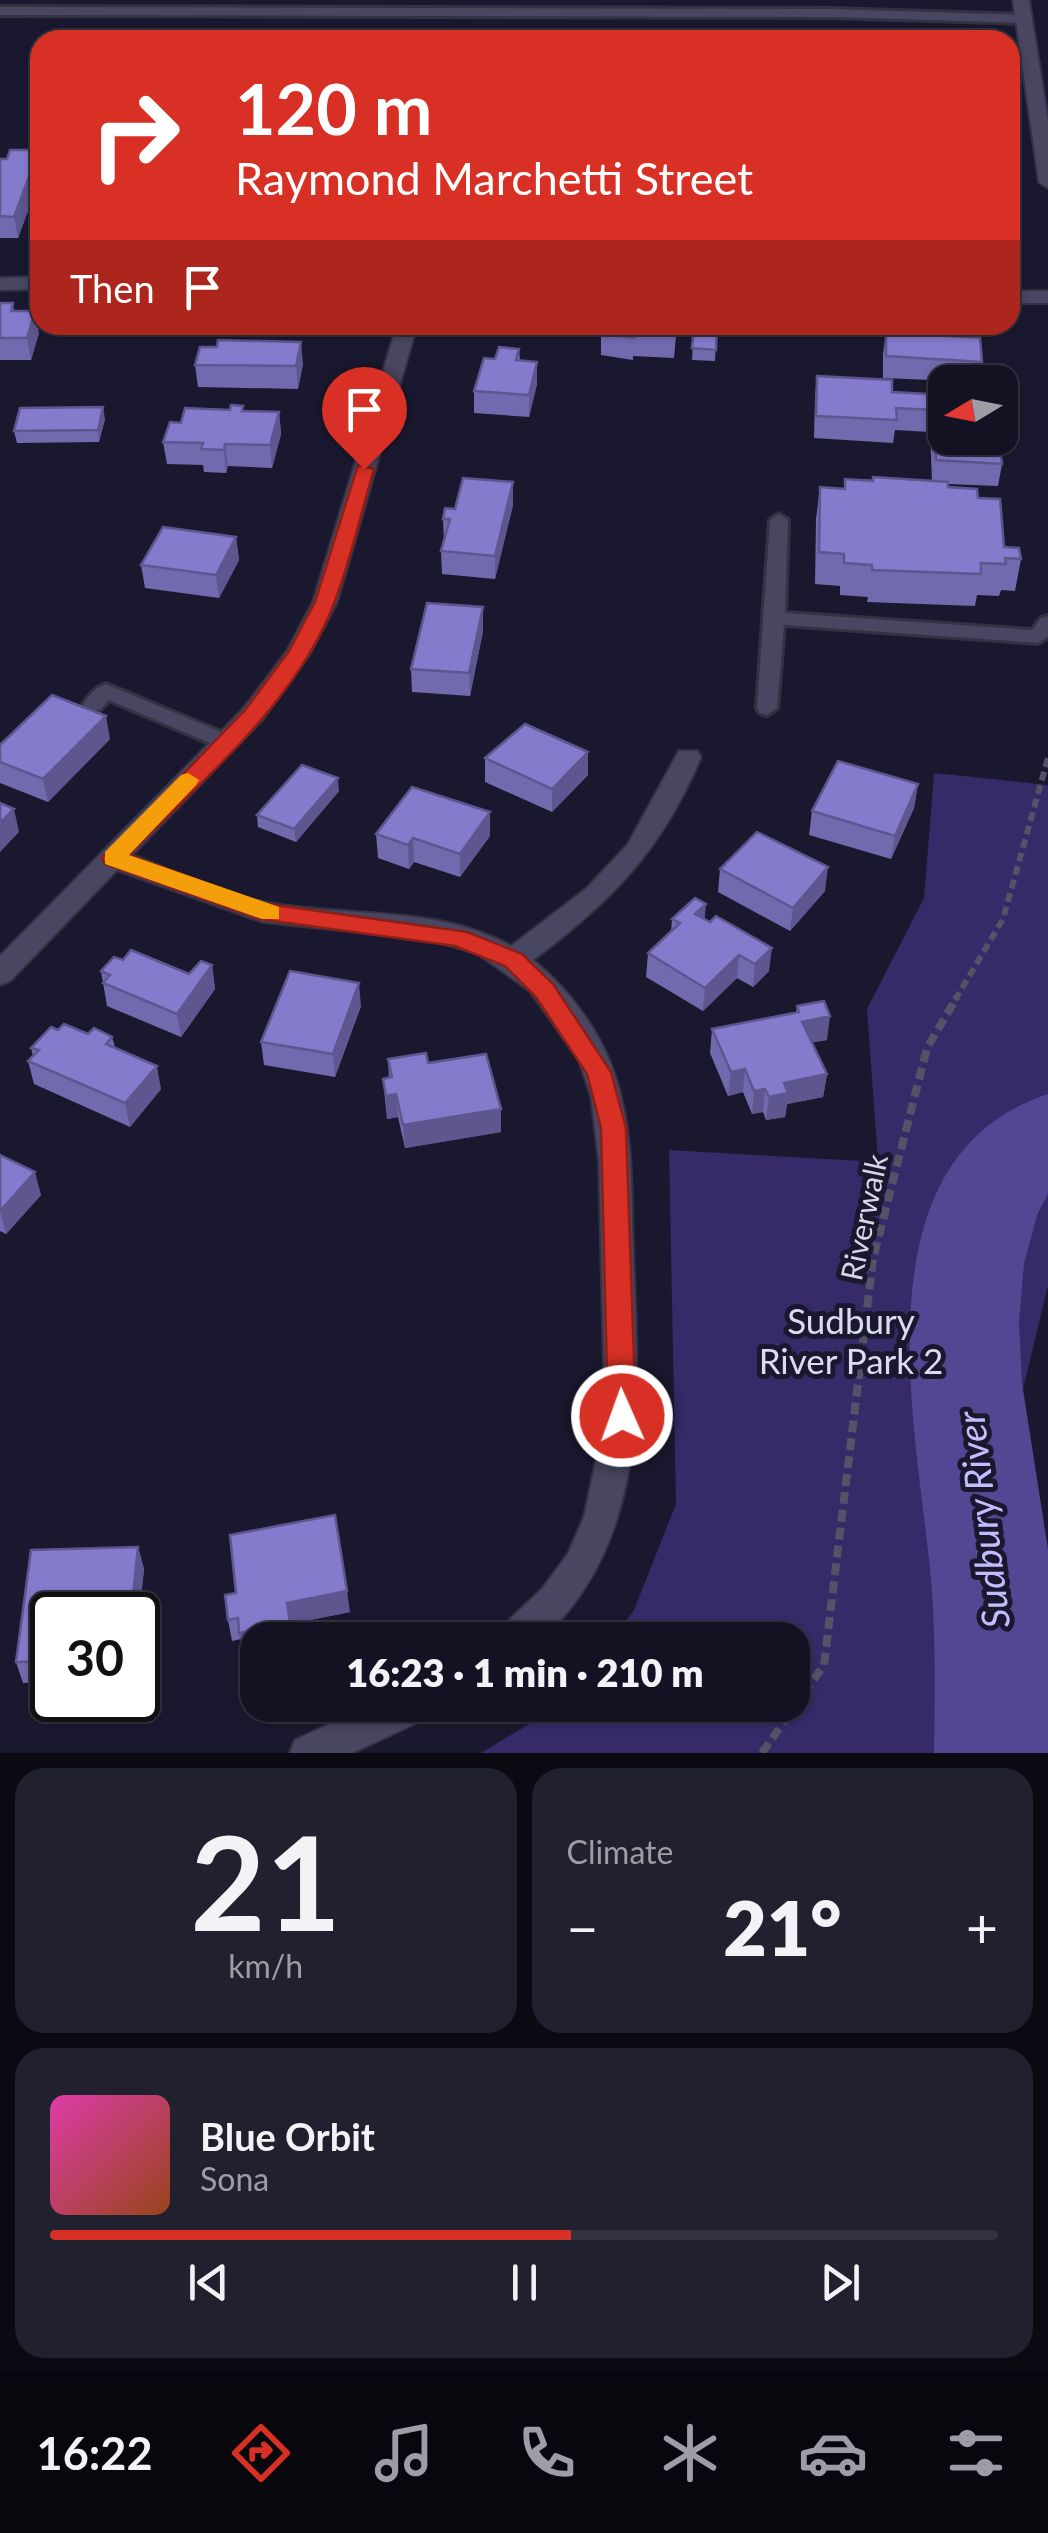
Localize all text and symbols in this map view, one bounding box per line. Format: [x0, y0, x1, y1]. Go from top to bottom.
text: 120 m [235, 66, 432, 150]
icon: right [70, 70, 200, 200]
text: Raymond Marchetti Street [235, 151, 753, 205]
icon: arrive [175, 260, 230, 315]
text: Then [70, 265, 155, 311]
north arrow [928, 365, 1018, 455]
map controls [928, 365, 1018, 455]
pin [322, 367, 407, 470]
icon: arrive [337, 382, 392, 437]
street label: Riverwalk [832, 1150, 894, 1283]
park label: Sudbury River Park 2 [759, 1299, 943, 1381]
position arrow [570, 1364, 674, 1468]
water label: Sudbury River [946, 1408, 1018, 1631]
speed limit sign: 30 [30, 1592, 160, 1722]
text: 16:23 · 1 min · 210 m [346, 1649, 704, 1695]
text: 21 [190, 1803, 341, 1959]
text: Climate [567, 1832, 673, 1871]
text: 21° [723, 1882, 841, 1972]
text: − [567, 1894, 598, 1960]
text: + [966, 1894, 998, 1960]
text: km/h [228, 1946, 303, 1985]
text: Blue Orbit [200, 2113, 375, 2159]
text: Sona [200, 2159, 269, 2198]
icon: previous [181, 2255, 236, 2310]
icon: pause [497, 2255, 552, 2310]
icon: next [813, 2255, 868, 2310]
icon: directions [226, 2418, 296, 2488]
icon: music [369, 2418, 439, 2488]
icon: phone [512, 2418, 582, 2488]
icon: climate [655, 2418, 725, 2488]
icon: car [798, 2418, 868, 2488]
icon: filters [941, 2418, 1011, 2488]
text: 16:22 [37, 2426, 153, 2480]

